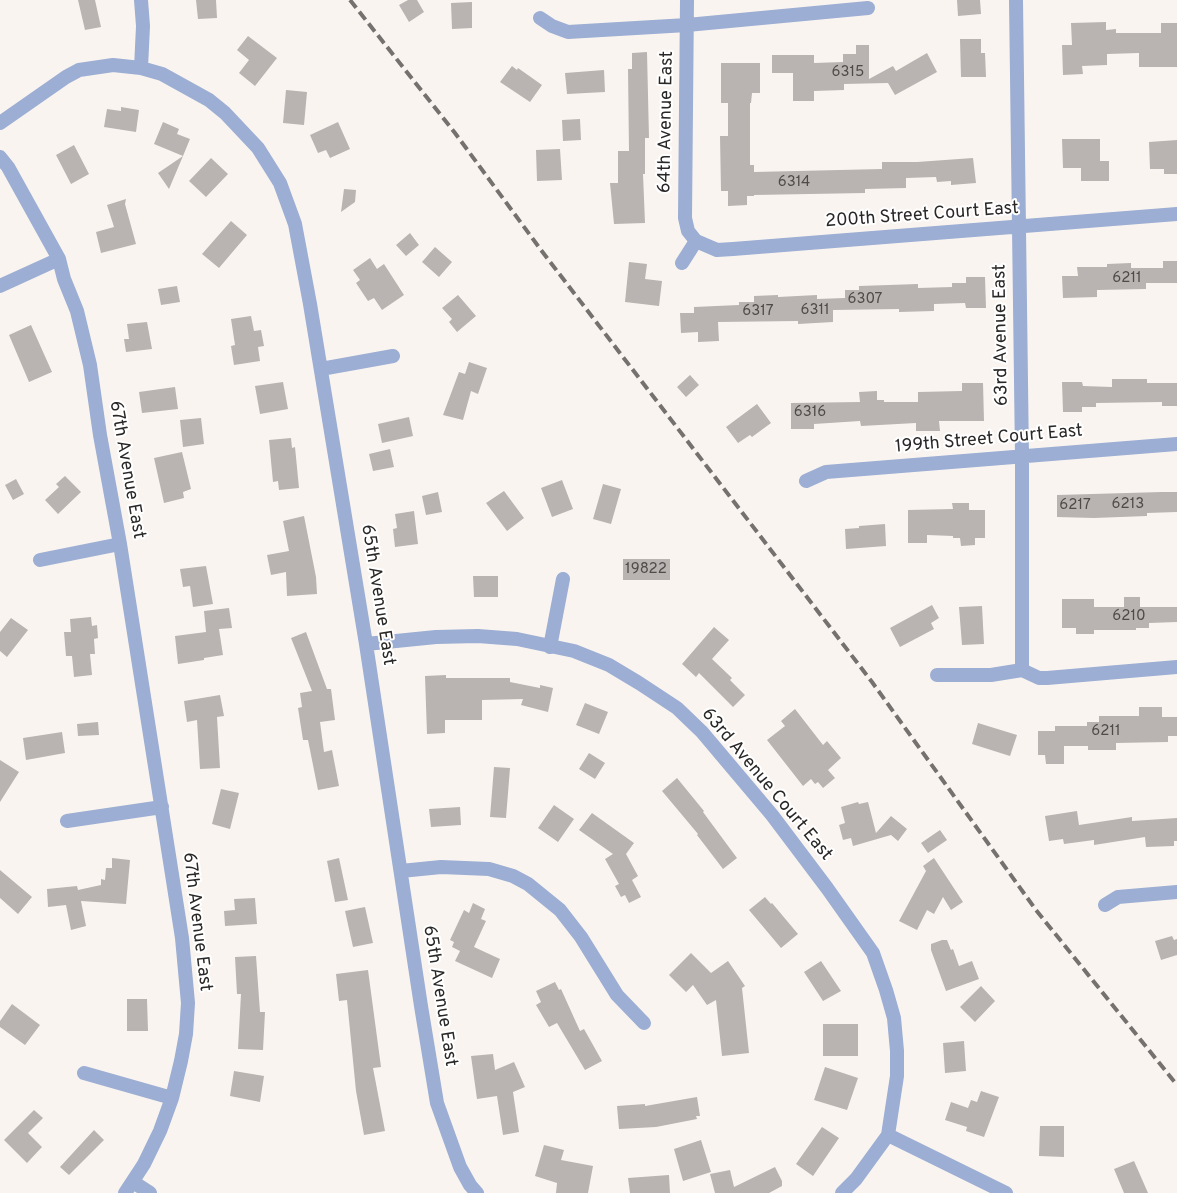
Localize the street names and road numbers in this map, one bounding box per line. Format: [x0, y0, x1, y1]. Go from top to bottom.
street label: 64th Avenue East [655, 51, 679, 193]
street label: 200th Street Court East [824, 198, 1020, 234]
street label: 63rd Avenue East [990, 264, 1014, 406]
street label: 67th Avenue East [103, 399, 149, 541]
street label: 199th Street Court East [894, 421, 1084, 459]
street label: 65th Avenue East [355, 523, 399, 667]
street label: 63rd Avenue Court East [696, 704, 836, 866]
street label: 67th Avenue East [177, 851, 215, 993]
street label: 65th Avenue East [417, 924, 461, 1068]

